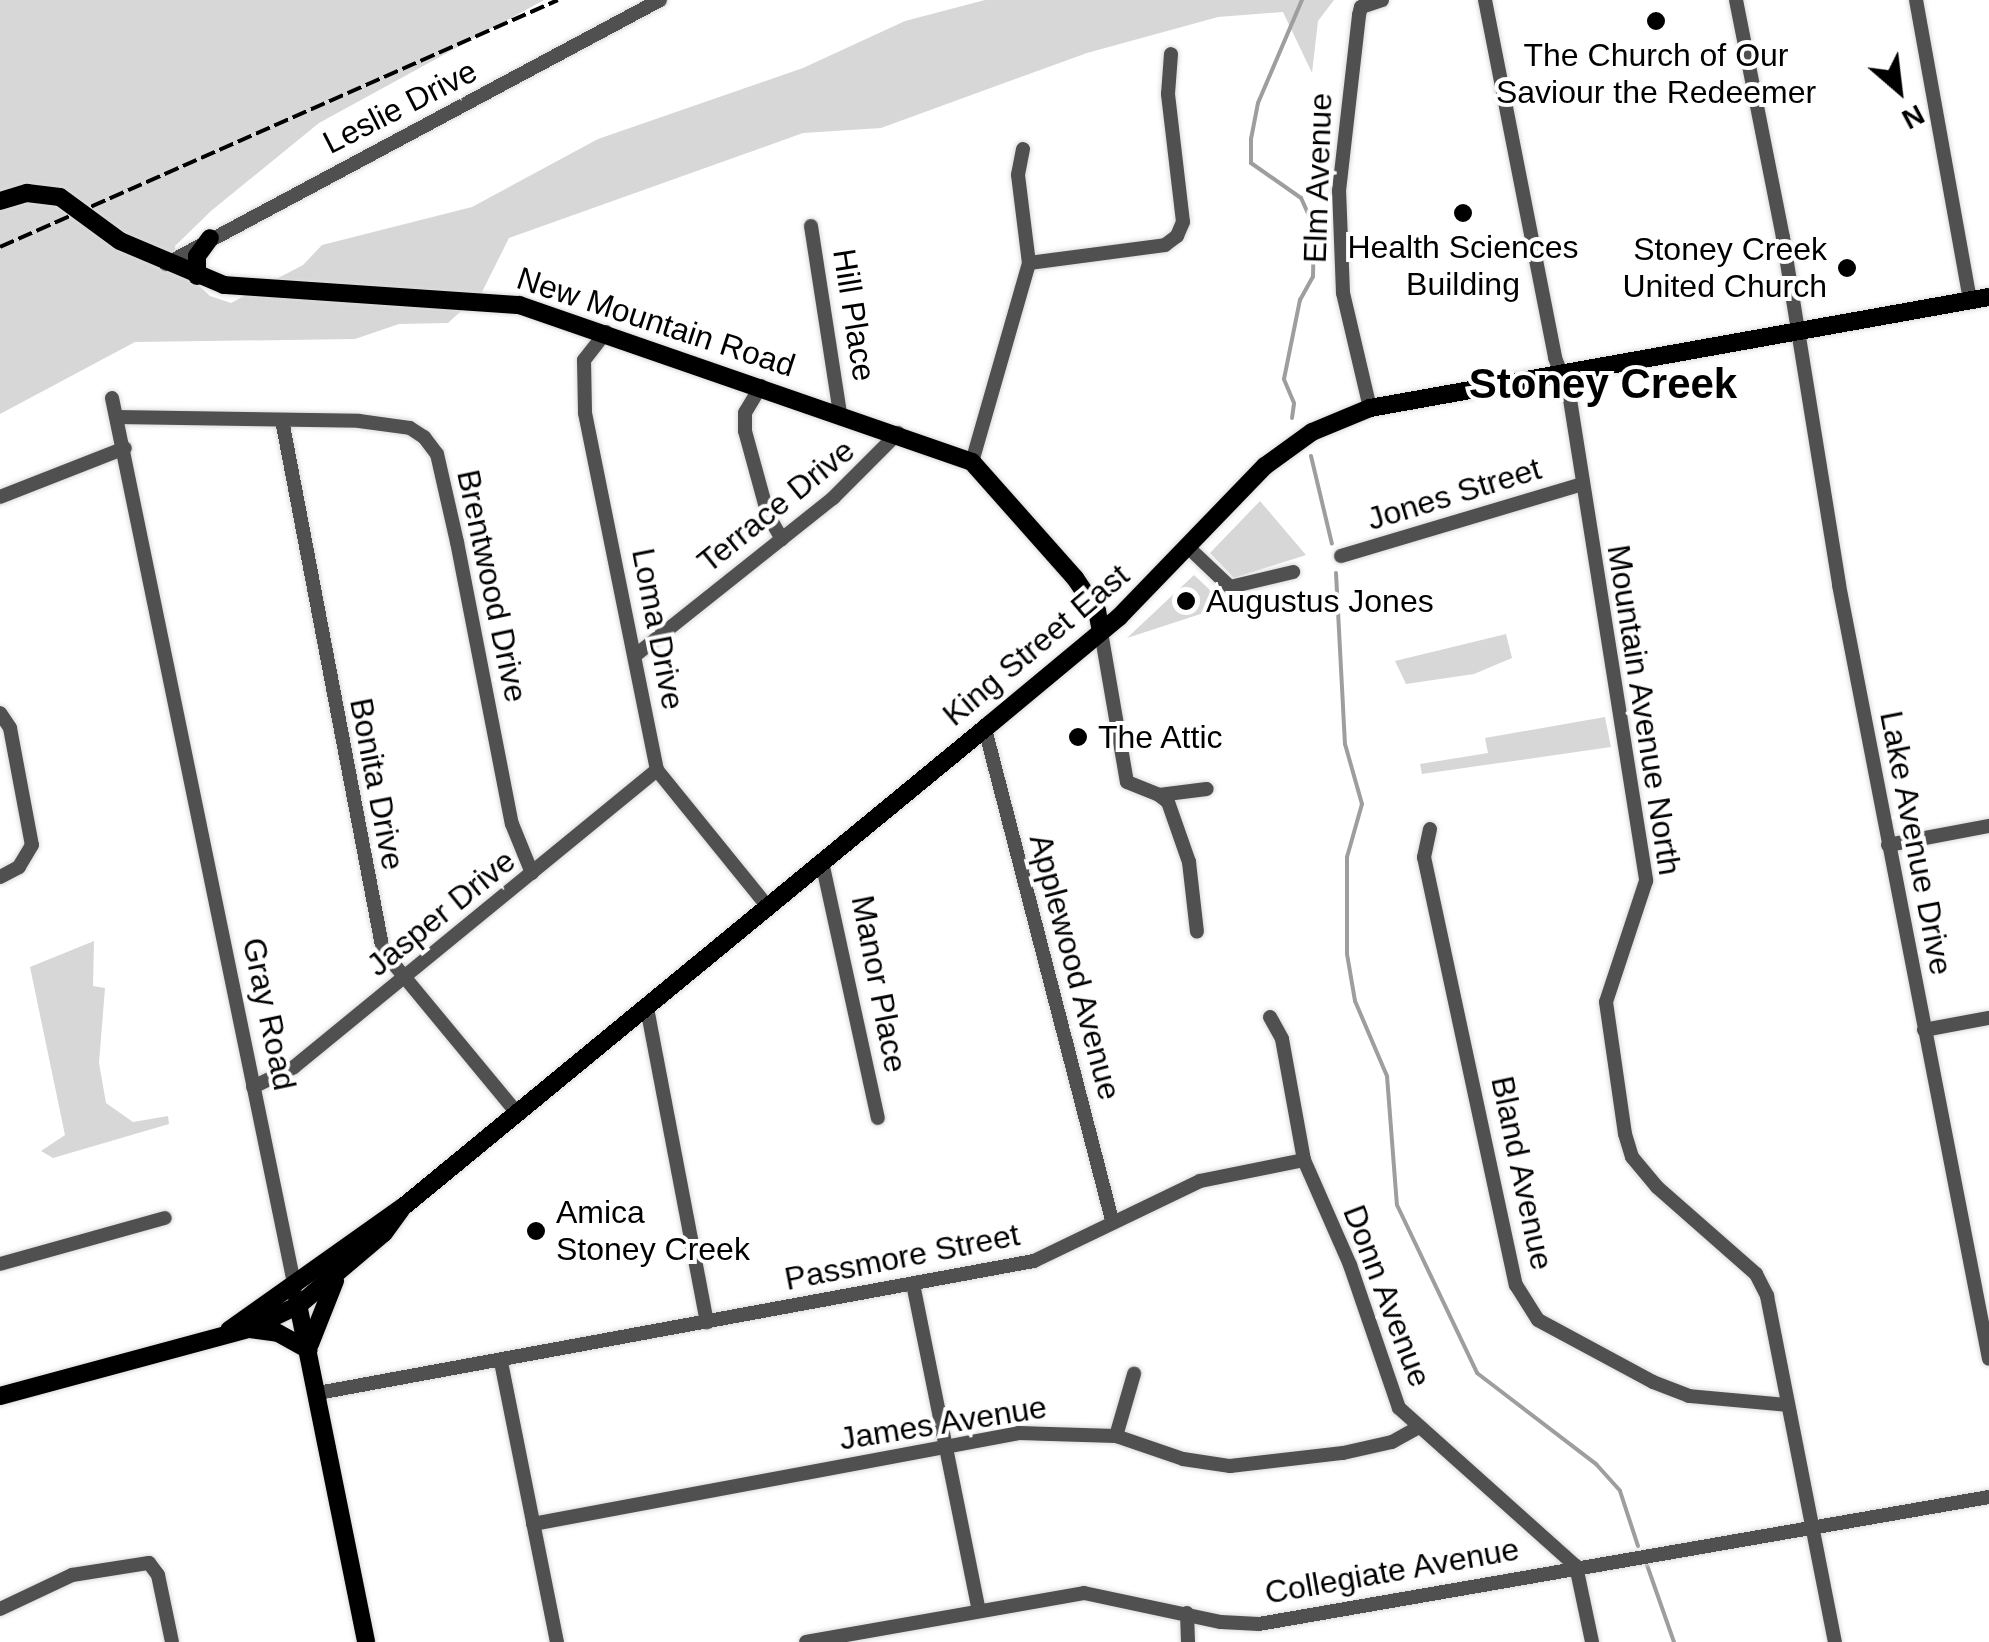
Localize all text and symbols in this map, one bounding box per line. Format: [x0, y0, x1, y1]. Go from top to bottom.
marker: The Church of Our Saviour the Redeemer [1645, 10, 1667, 32]
place label: The Church of Our Saviour the Redeemer [1496, 37, 1816, 112]
north arrow [1849, 40, 1949, 140]
street label: Leslie Drive [317, 52, 483, 162]
street label: Elm Avenue [1296, 91, 1340, 265]
text: N [1897, 98, 1930, 135]
marker: Health Sciences Building [1452, 202, 1474, 224]
place label: Health Sciences Building [1347, 229, 1579, 304]
place label: Stoney Creek United Church [1622, 231, 1827, 306]
street label: Hill Place [825, 246, 883, 384]
marker: Stoney Creek United Church [1836, 257, 1858, 279]
street label: New Mountain Road [512, 259, 800, 385]
district label: Stoney Creek [1469, 359, 1737, 409]
street label: Terrace Drive [690, 431, 862, 581]
street label: Jones Street [1362, 449, 1546, 539]
street label: Brentwood Drive [449, 466, 535, 706]
street label: Mountain Avenue North [1599, 541, 1689, 879]
street label: Loma Drive [624, 545, 692, 713]
street label: King Street East [935, 556, 1137, 734]
place label: Augustus Jones [1206, 582, 1434, 620]
marker: Augustus Jones [1175, 590, 1197, 612]
street label: Bonita Drive [342, 695, 412, 873]
street label: Lake Avenue Drive [1871, 707, 1961, 979]
place label: The Attic [1098, 718, 1224, 756]
marker: The Attic [1067, 726, 1089, 748]
street label: Applewood Avenue [1021, 829, 1129, 1105]
street label: Jasper Drive [359, 842, 523, 984]
street label: Manor Place [843, 892, 915, 1076]
street label: Gray Road [234, 934, 304, 1094]
street label: Bland Avenue [1483, 1072, 1561, 1274]
place label: Amica Stoney Creek [556, 1194, 750, 1269]
street label: Donn Avenue [1334, 1199, 1440, 1393]
street label: Passmore Street [781, 1215, 1023, 1299]
marker: Amica Stoney Creek [525, 1220, 547, 1242]
street label: James Avenue [836, 1388, 1050, 1458]
street label: Collegiate Avenue [1261, 1530, 1523, 1612]

